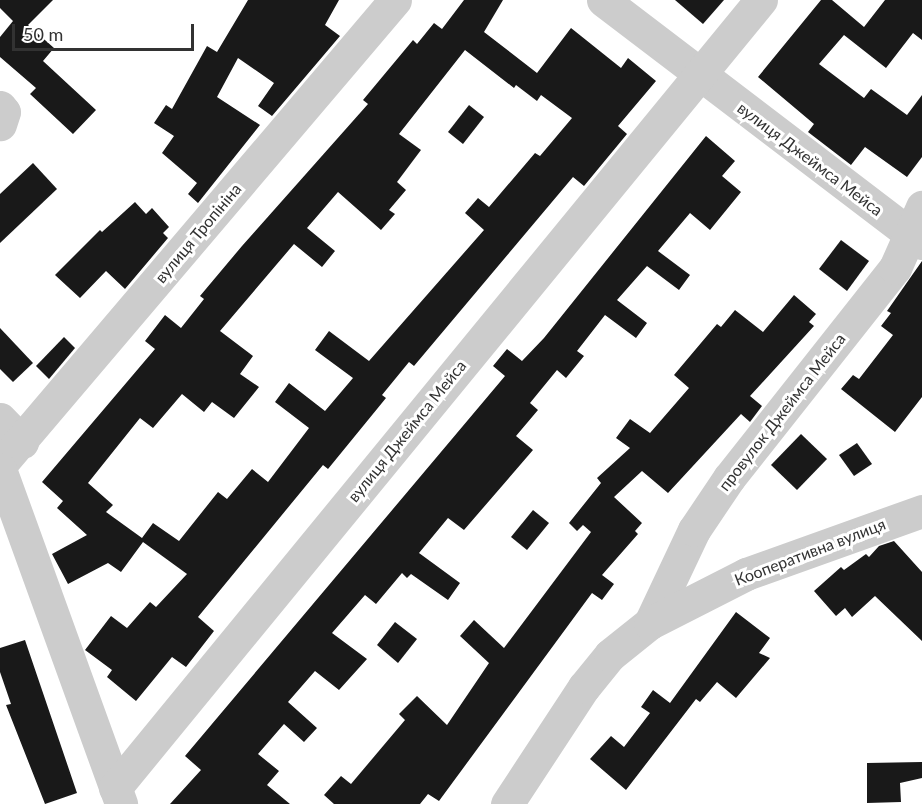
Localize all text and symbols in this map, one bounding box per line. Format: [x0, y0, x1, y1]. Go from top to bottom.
scale bar [15, 12, 196, 50]
text: 50 m [23, 23, 63, 45]
street label: вулиця Джеймса Мейса [734, 98, 886, 220]
street label: вулиця Тропініна [151, 179, 245, 287]
street label: провулок Джеймса Мейса [715, 329, 849, 495]
street label: вулиця Джеймса Мейса [344, 356, 470, 506]
street label: Кооперативна вулиця [732, 514, 888, 590]

